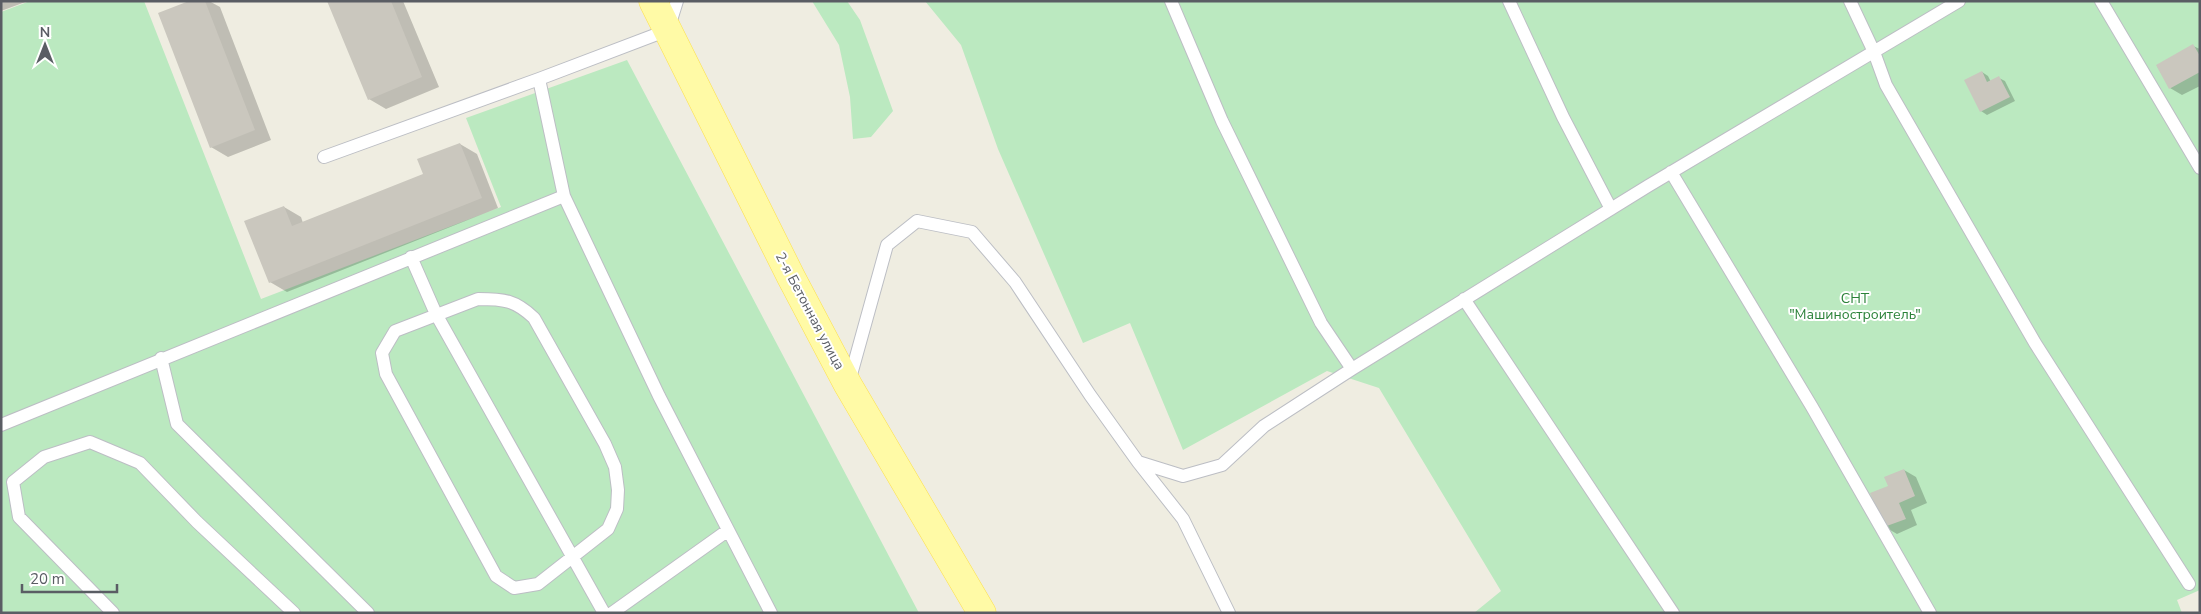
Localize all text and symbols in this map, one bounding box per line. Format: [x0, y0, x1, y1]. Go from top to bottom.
north arrow [20, 20, 70, 70]
text: N [40, 23, 50, 42]
street label: 2-я Бетонная улица [771, 249, 849, 373]
park label: СНТ "Машиностроитель" [1789, 289, 1921, 324]
scale bar [22, 562, 118, 594]
text: 20 m [30, 569, 65, 589]

